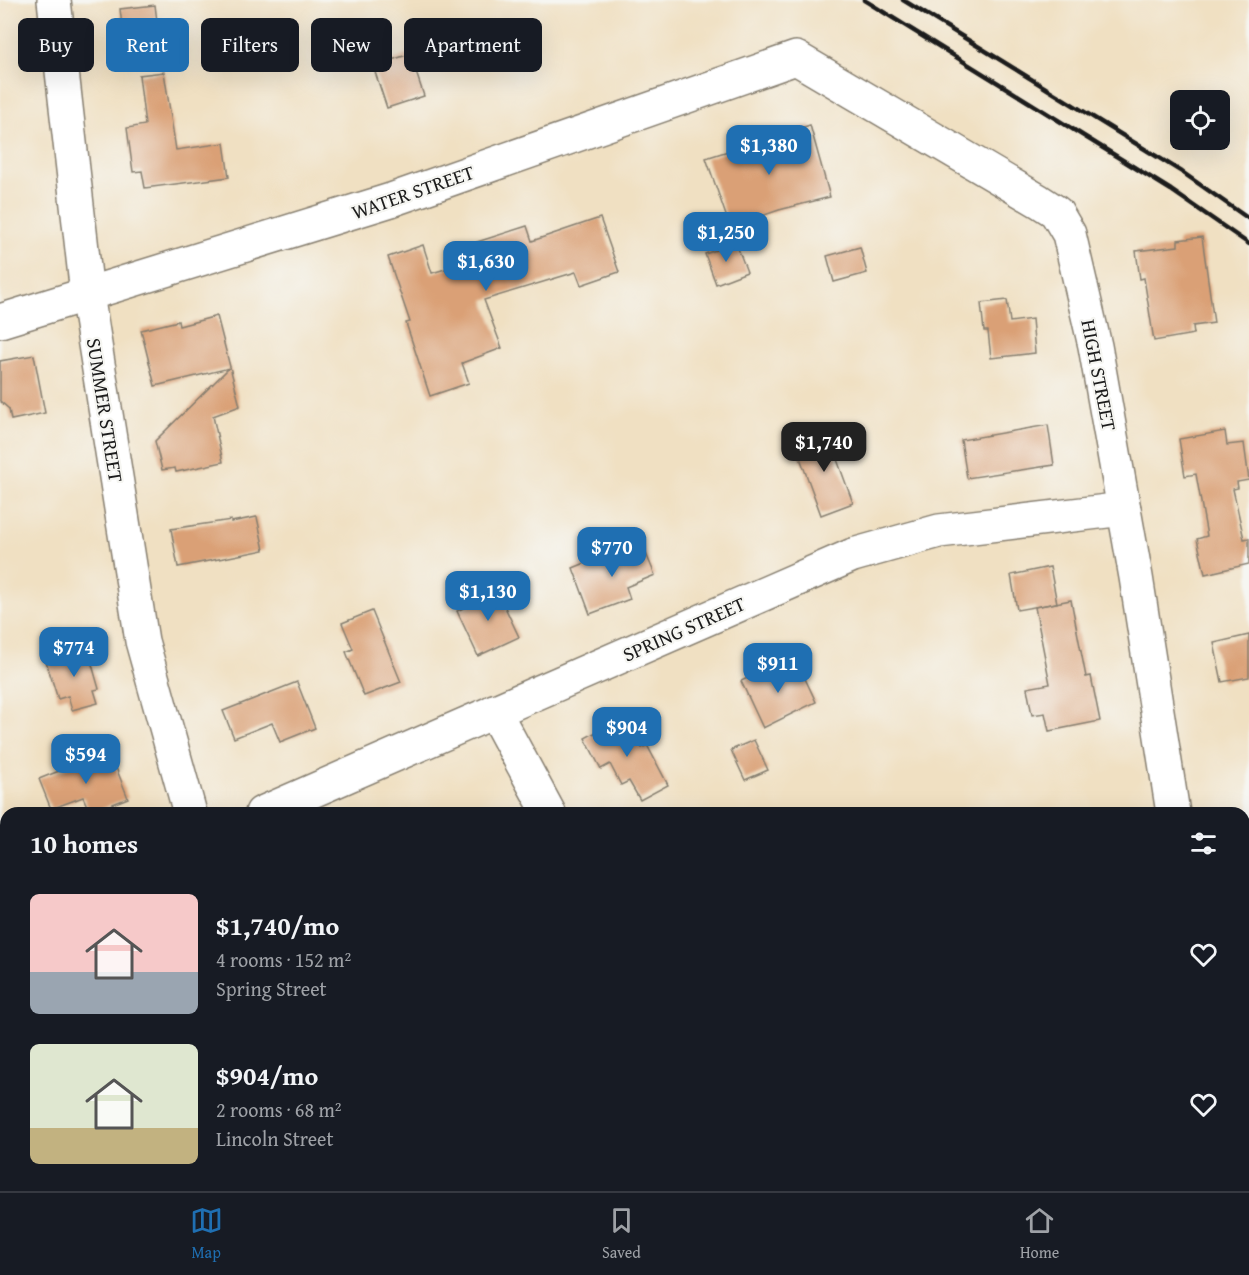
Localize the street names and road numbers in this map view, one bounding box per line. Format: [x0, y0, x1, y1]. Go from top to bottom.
street label: WATER STREET [348, 157, 478, 226]
street label: HIGH STREET [1074, 317, 1124, 433]
street label: SUMMER STREET [80, 336, 131, 484]
street label: SPRING STREET [618, 589, 750, 669]

